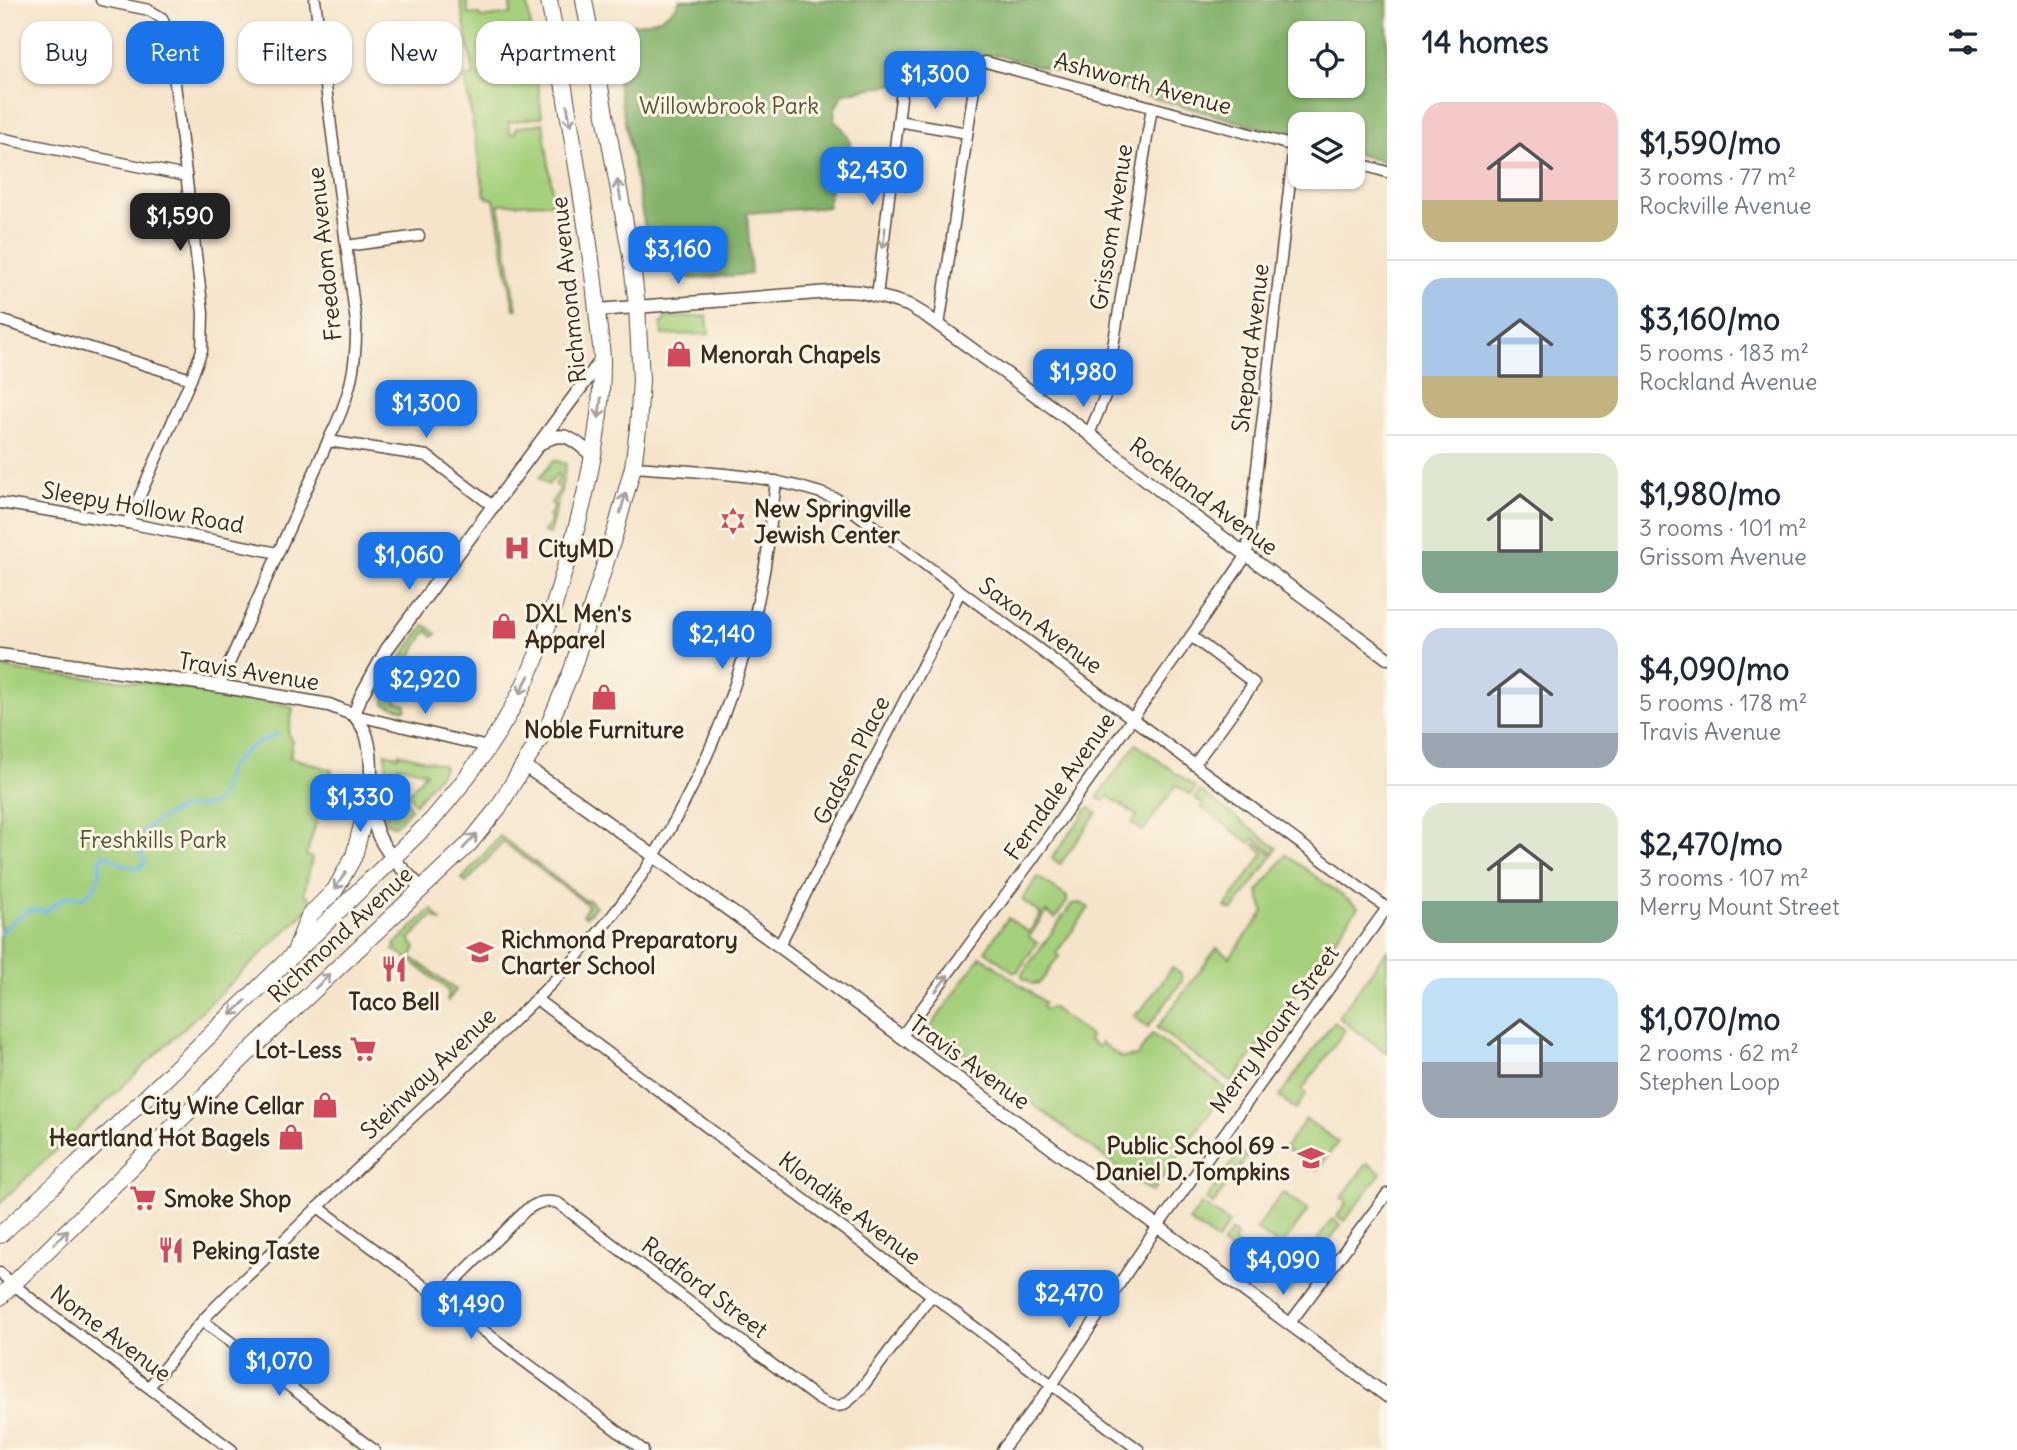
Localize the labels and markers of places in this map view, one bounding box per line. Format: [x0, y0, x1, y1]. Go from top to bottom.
pin: $1,300 [878, 52, 992, 111]
pin: $2,430 [815, 148, 929, 207]
pin: $1,590 [123, 194, 237, 253]
pin: $3,160 [621, 226, 735, 286]
shop icon: Menorah Chapels [664, 339, 694, 369]
place label: Menorah Chapels [700, 340, 881, 369]
pin: $1,980 [1026, 350, 1140, 409]
pin: $1,300 [369, 380, 483, 440]
place label: New Springville Jewish Center [754, 494, 911, 549]
synagogue icon: New Springville Jewish Center [718, 506, 748, 536]
pin: $1,060 [352, 532, 466, 592]
hospital icon: CityMD [502, 533, 532, 563]
place label: CityMD [538, 534, 614, 563]
place label: DXL Men's Apparel [525, 599, 632, 654]
shop icon: DXL Men's Apparel [489, 611, 519, 641]
pin: $2,140 [665, 612, 779, 671]
pin: $2,920 [368, 656, 482, 716]
shop icon: Noble Furniture [589, 682, 619, 712]
place label: Noble Furniture [524, 715, 684, 744]
pin: $1,330 [303, 774, 417, 834]
place label: Richmond Preparatory Charter School [501, 925, 738, 980]
school or university icon: Richmond Preparatory Charter School [465, 937, 495, 967]
restaurant icon: Taco Bell [379, 954, 409, 984]
place label: Taco Bell [348, 987, 440, 1016]
supermarket icon: Lot-Less [348, 1034, 378, 1064]
place label: Lot-Less [255, 1035, 342, 1064]
shop icon: City Wine Cellar [310, 1090, 340, 1120]
place label: City Wine Cellar [140, 1091, 305, 1120]
shop icon: Heartland Hot Bagels [276, 1122, 306, 1152]
place label: Heartland Hot Bagels [49, 1123, 270, 1152]
place label: Public School 69 - Daniel D. Tompkins [1095, 1131, 1290, 1186]
school or university icon: Public School 69 - Daniel D. Tompkins [1296, 1143, 1326, 1173]
supermarket icon: Smoke Shop [128, 1183, 158, 1213]
place label: Smoke Shop [164, 1184, 291, 1213]
restaurant icon: Peking Taste [156, 1235, 186, 1265]
place label: Peking Taste [192, 1236, 320, 1265]
pin: $4,090 [1226, 1238, 1340, 1297]
pin: $2,470 [1012, 1270, 1126, 1330]
pin: $1,490 [414, 1282, 528, 1341]
pin: $1,070 [222, 1338, 336, 1398]

